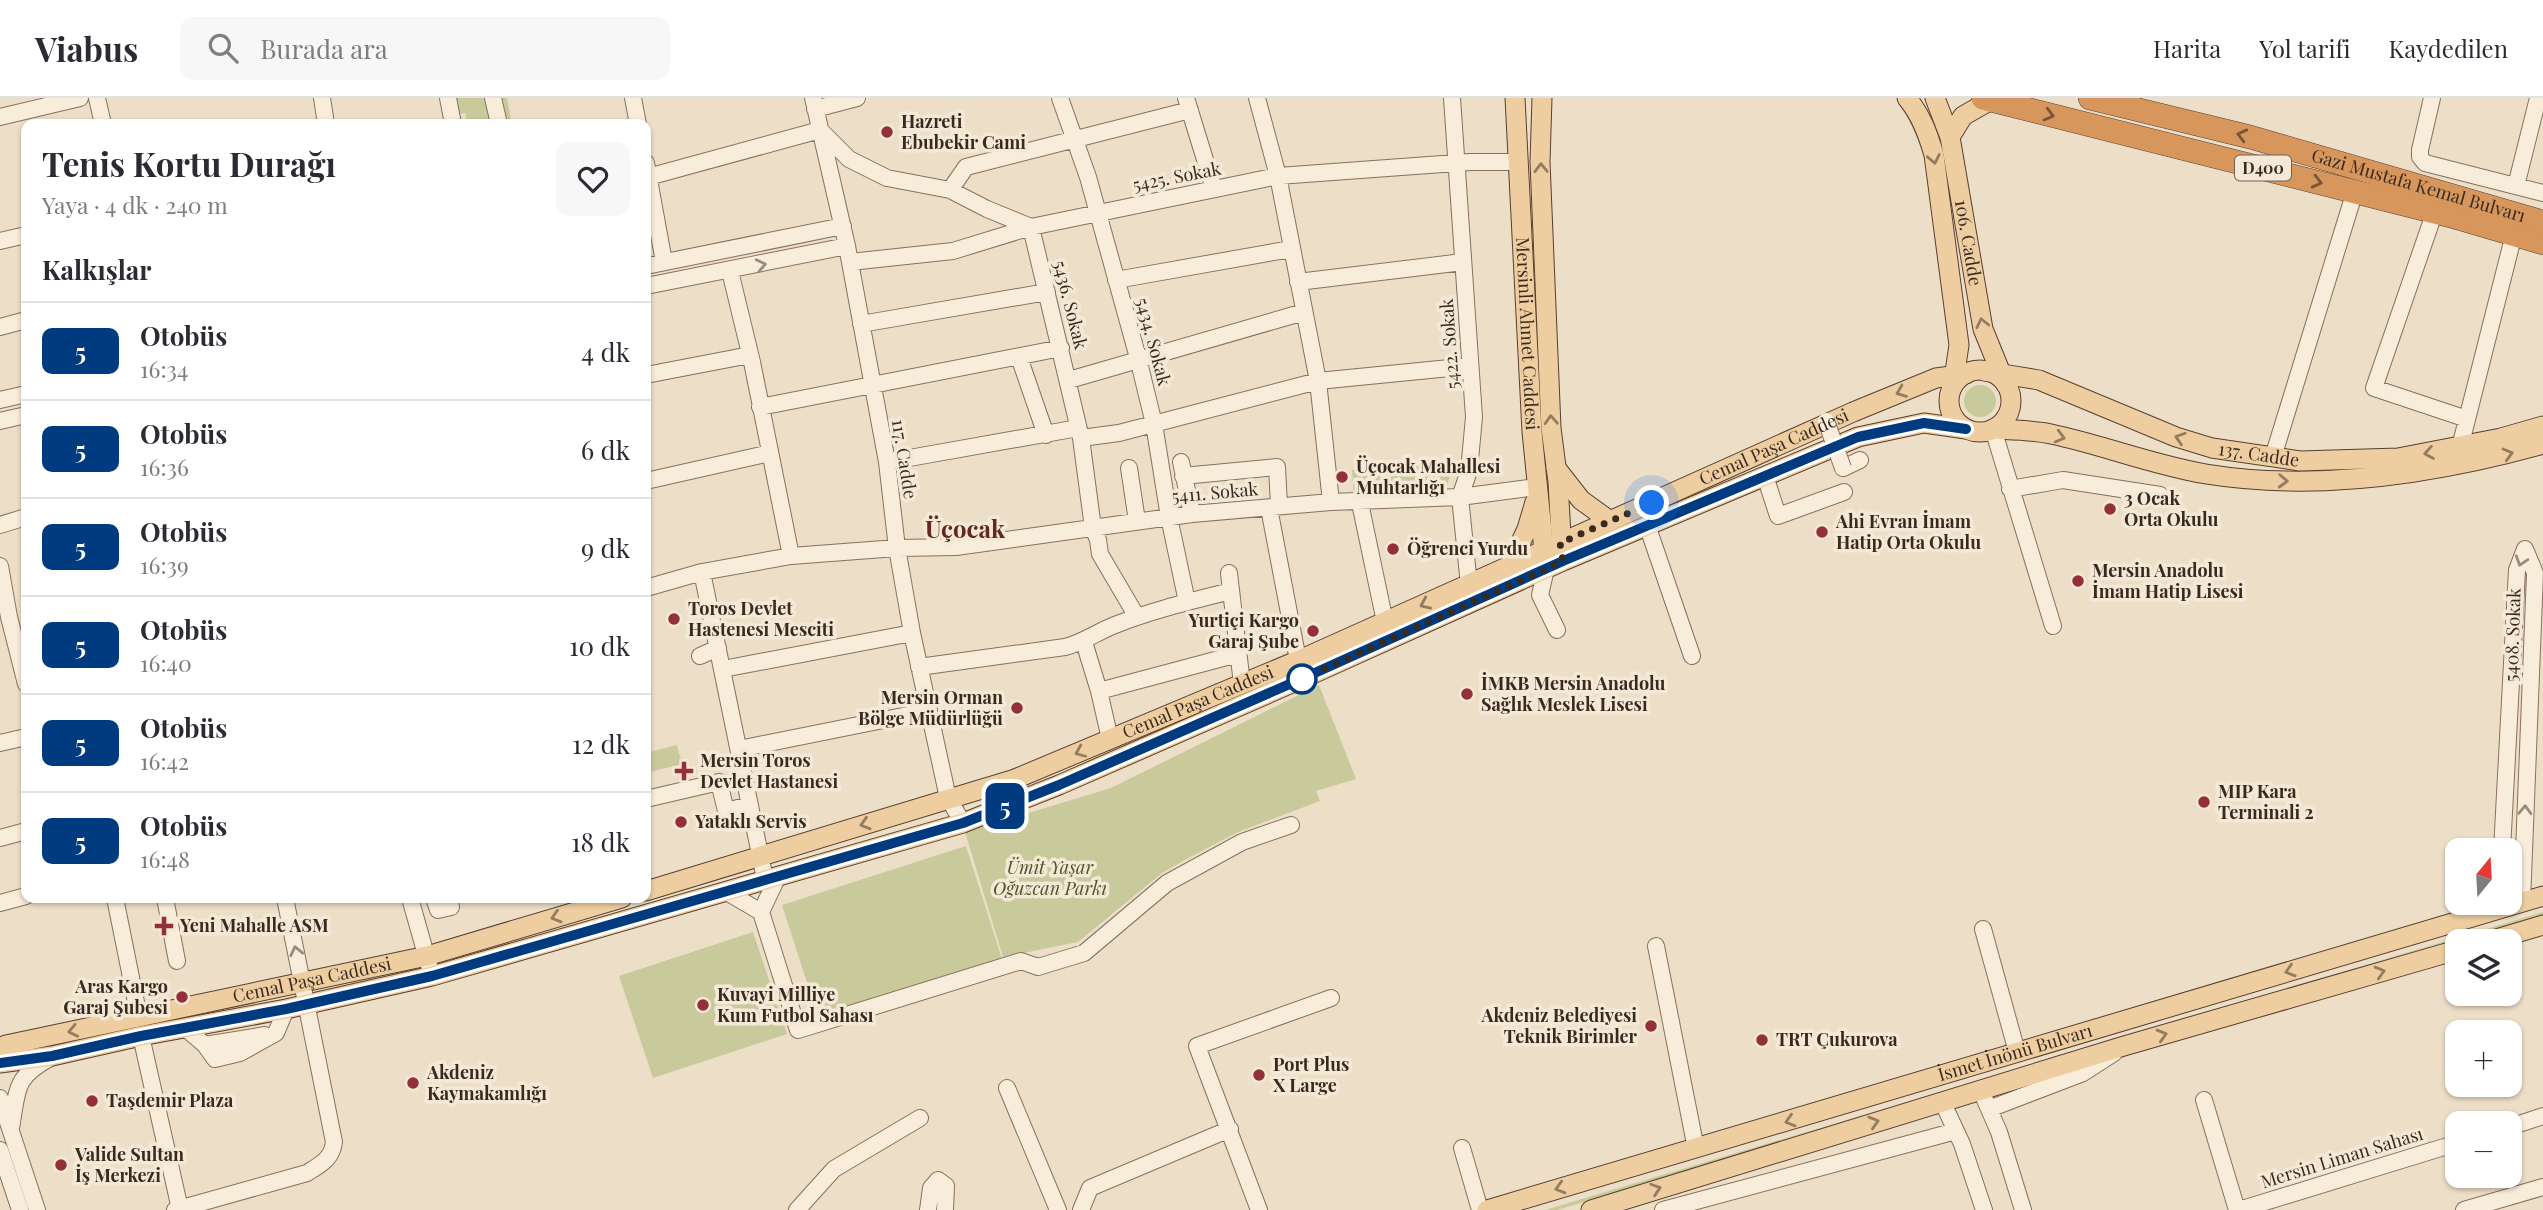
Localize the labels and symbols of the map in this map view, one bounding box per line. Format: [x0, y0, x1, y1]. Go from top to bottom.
one-way arrow [2043, 107, 2055, 121]
place label: Hazreti Ebubekir Cami [901, 109, 1026, 154]
marker: Hazreti Ebubekir Cami [879, 124, 895, 140]
one-way arrow [2236, 129, 2248, 143]
street label: Gazi Mustafa Kemal Bulvarı [2309, 142, 2528, 227]
one-way arrow [1926, 153, 1941, 165]
street label: 5425. Sokak [1131, 156, 1223, 196]
road number: D400 [2235, 156, 2291, 180]
one-way arrow [1533, 162, 1549, 173]
one-way arrow [2311, 174, 2323, 188]
street label: 106. Cadde [1950, 197, 1988, 288]
street label: Mersinli Ahmet Caddesi [1511, 237, 1545, 431]
one-way arrow [755, 258, 767, 273]
street label: 5436. Sokak [1048, 258, 1094, 352]
street label: 5434. Sokak [1131, 295, 1177, 388]
street label: 5422. Sokak [1434, 298, 1464, 390]
one-way arrow [1976, 318, 1991, 330]
one-way arrow [1896, 384, 1908, 398]
street label: Cemal Paşa Caddesi [1695, 403, 1852, 490]
one-way arrow [1543, 414, 1558, 425]
street label: 117. Cadde [887, 417, 923, 500]
one-way arrow [2054, 429, 2066, 443]
one-way arrow [2174, 432, 2187, 446]
street label: 137. Cadde [2217, 436, 2301, 472]
one-way arrow [2423, 444, 2435, 459]
one-way arrow [2502, 448, 2514, 462]
place label: Üçocak Mahallesi Muhtarlığı [1356, 454, 1501, 499]
marker: Üçocak Mahallesi Muhtarlığı [1334, 469, 1350, 485]
one-way arrow [2278, 473, 2289, 488]
street label: 5411. Sokak [1171, 476, 1259, 508]
your location [1634, 485, 1669, 520]
place label: 3 Ocak Orta Okulu [2124, 486, 2219, 531]
marker: 3 Ocak Orta Okulu [2102, 501, 2118, 517]
place label: Ahi Evran İmam Hatip Orta Okulu [1835, 509, 1981, 554]
district label: Üçocak [925, 512, 1006, 544]
marker: Ahi Evran İmam Hatip Orta Okulu [1814, 524, 1830, 540]
place label: Öğrenci Yurdu [1407, 536, 1528, 560]
marker: Öğrenci Yurdu [1385, 541, 1401, 557]
one-way arrow [2515, 555, 2529, 567]
place label: Mersin Anadolu İmam Hatip Lisesi [2092, 558, 2244, 603]
marker: Mersin Anadolu İmam Hatip Lisesi [2070, 573, 2086, 589]
street label: 5408. Sokak [2498, 588, 2526, 682]
place label: Toros Devlet Hastenesi Mesciti [688, 596, 834, 641]
one-way arrow [1420, 596, 1432, 610]
place label: Yurtiçi Kargo Garaj Şube [1187, 608, 1299, 653]
marker: Toros Devlet Hastenesi Mesciti [666, 611, 682, 627]
marker: Yurtiçi Kargo Garaj Şube [1305, 623, 1321, 639]
street label: Cemal Paşa Caddesi [1118, 659, 1277, 744]
unlabelled marker [1287, 664, 1317, 694]
place label: İMKB Mersin Anadolu Sağlık Meslek Lisesi [1481, 671, 1666, 716]
place label: Mersin Orman Bölge Müdürlüğü [858, 685, 1003, 730]
marker: İMKB Mersin Anadolu Sağlık Meslek Lisesi [1459, 686, 1475, 702]
marker: Mersin Orman Bölge Müdürlüğü [1009, 700, 1025, 716]
one-way arrow [1075, 744, 1088, 758]
place label: Mersin Toros Devlet Hastanesi [700, 748, 838, 793]
marker: Mersin Toros Devlet Hastanesi [674, 761, 694, 781]
place label: MIP Kara Terminali 2 [2218, 779, 2314, 824]
line badge: 5 [982, 783, 1028, 829]
marker: MIP Kara Terminali 2 [2196, 794, 2212, 810]
one-way arrow [2518, 804, 2533, 815]
place label: Yataklı Servis [694, 809, 806, 833]
marker: Yataklı Servis [673, 814, 689, 830]
one-way arrow [859, 816, 872, 830]
north arrow [2445, 838, 2522, 915]
park label: Ümit Yaşar Oğuzcan Parkı [993, 855, 1107, 900]
one-way arrow [551, 909, 563, 924]
place label: Yeni Mahalle ASM [179, 913, 329, 937]
marker: Yeni Mahalle ASM [154, 916, 174, 936]
one-way arrow [290, 945, 305, 957]
street label: Cemal Paşa Caddesi [230, 951, 393, 1008]
one-way arrow [2284, 963, 2296, 978]
one-way arrow [2374, 966, 2386, 980]
place label: Aras Kargo Garaj Şubesi [63, 974, 168, 1019]
place label: Kuvayi Milliye Kum Futbol Sahası [717, 982, 874, 1027]
marker: Aras Kargo Garaj Şubesi [174, 989, 190, 1005]
marker: Kuvayi Milliye Kum Futbol Sahası [695, 997, 711, 1013]
place label: Akdeniz Belediyesi Teknik Birimler [1481, 1003, 1638, 1048]
marker: Akdeniz Belediyesi Teknik Birimler [1643, 1018, 1659, 1034]
street label: İsmet İnönü Bulvarı [1935, 1018, 2095, 1086]
one-way arrow [67, 1023, 79, 1038]
place label: TRT Çukurova [1776, 1027, 1898, 1051]
one-way arrow [2156, 1029, 2168, 1043]
marker: TRT Çukurova [1754, 1032, 1770, 1048]
place label: Port Plus X Large [1273, 1052, 1349, 1097]
place label: Akdeniz Kaymakamlığı [426, 1060, 547, 1105]
marker: Port Plus X Large [1251, 1067, 1267, 1083]
marker: Akdeniz Kaymakamlığı [405, 1075, 421, 1091]
place label: Taşdemir Plaza [106, 1088, 234, 1112]
marker: Taşdemir Plaza [84, 1093, 100, 1109]
one-way arrow [1784, 1112, 1796, 1127]
one-way arrow [1867, 1115, 1879, 1130]
street label: Mersin Liman Sahası [2258, 1121, 2426, 1193]
place label: Valide Sultan İş Merkezi [74, 1142, 184, 1187]
marker: Valide Sultan İş Merkezi [53, 1157, 69, 1173]
one-way arrow [1554, 1180, 1566, 1195]
one-way arrow [1650, 1183, 1662, 1197]

